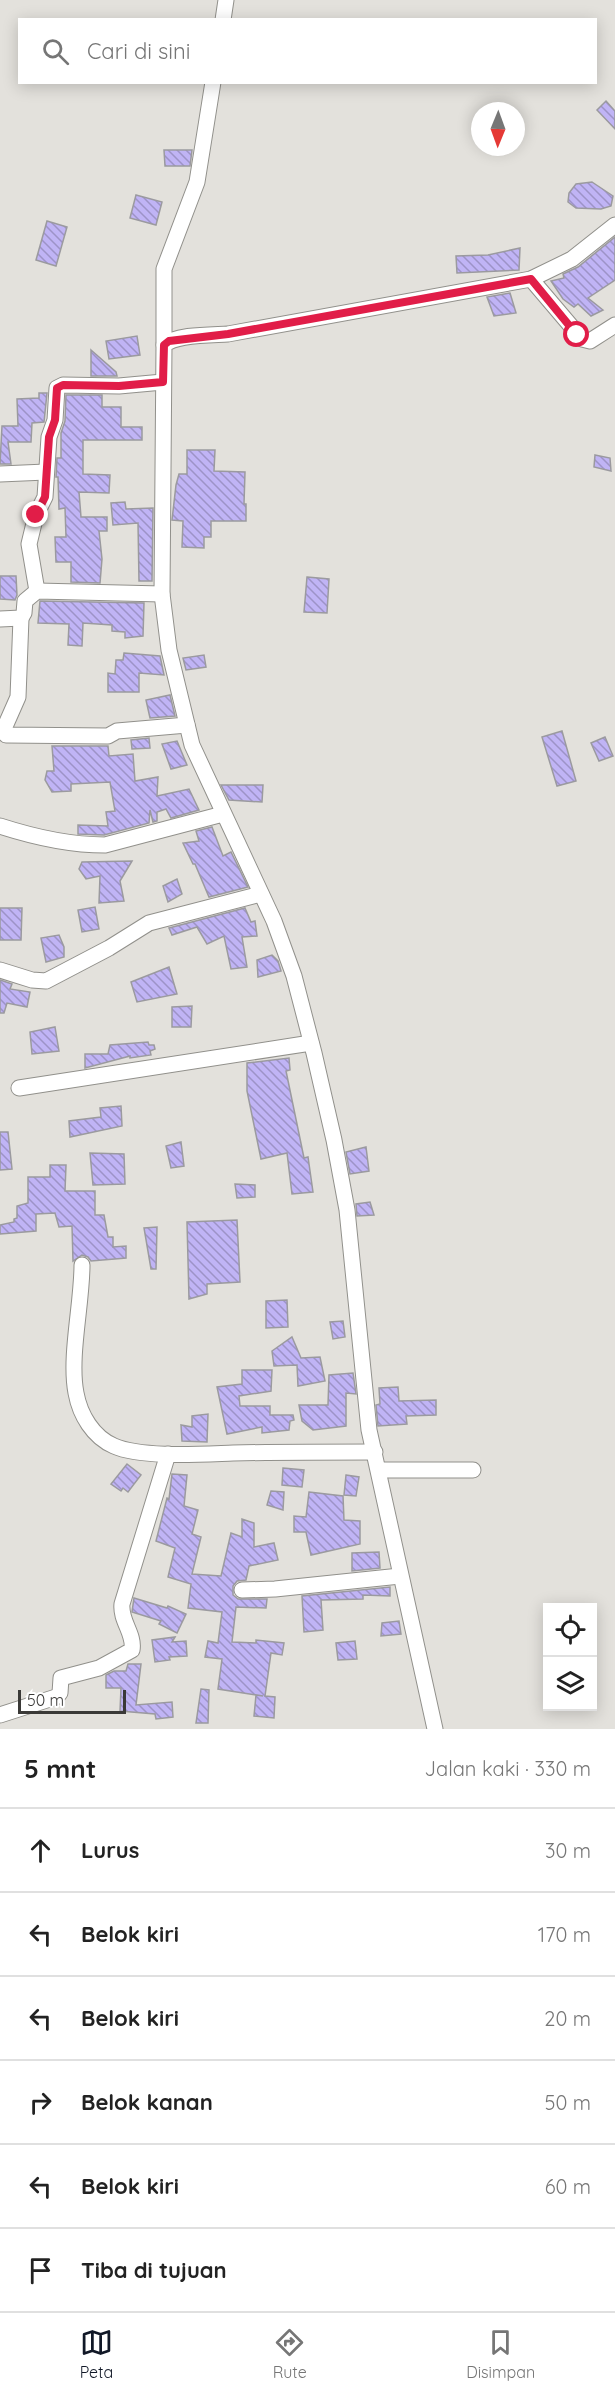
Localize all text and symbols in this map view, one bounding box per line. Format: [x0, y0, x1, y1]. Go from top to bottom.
search box [18, 18, 597, 84]
icon: search [39, 35, 72, 68]
text: Cari di sini [87, 37, 190, 65]
north arrow [471, 102, 525, 156]
route start [563, 321, 589, 347]
route end [22, 501, 48, 527]
map controls [543, 1603, 597, 1711]
button: locate [543, 1603, 597, 1657]
button: layers [543, 1657, 597, 1711]
scale bar [18, 1687, 126, 1714]
text: 50 m [27, 1690, 64, 1710]
text: 5 mnt [24, 1752, 96, 1785]
text: Jalan kaki · 330 m [425, 1756, 591, 1781]
icon: ahead [24, 1834, 57, 1867]
text: Lurus [81, 1836, 139, 1864]
text: 30 m [545, 1838, 591, 1863]
icon: left [24, 1918, 57, 1951]
text: Belok kiri [81, 1920, 179, 1948]
text: 170 m [538, 1922, 591, 1947]
icon: left [24, 2002, 57, 2035]
text: Belok kiri [81, 2004, 179, 2032]
text: 20 m [544, 2006, 591, 2031]
icon: right [24, 2086, 57, 2119]
text: Belok kanan [81, 2088, 213, 2116]
text: 50 m [545, 2090, 591, 2115]
icon: left [24, 2170, 57, 2203]
text: Belok kiri [81, 2172, 179, 2200]
text: 60 m [545, 2174, 591, 2199]
icon: arrive [24, 2254, 57, 2287]
text: Tiba di tujuan [81, 2256, 227, 2284]
tab: Peta [80, 2326, 113, 2382]
tab: Rute [273, 2326, 307, 2382]
tab: Disimpan [466, 2326, 535, 2382]

